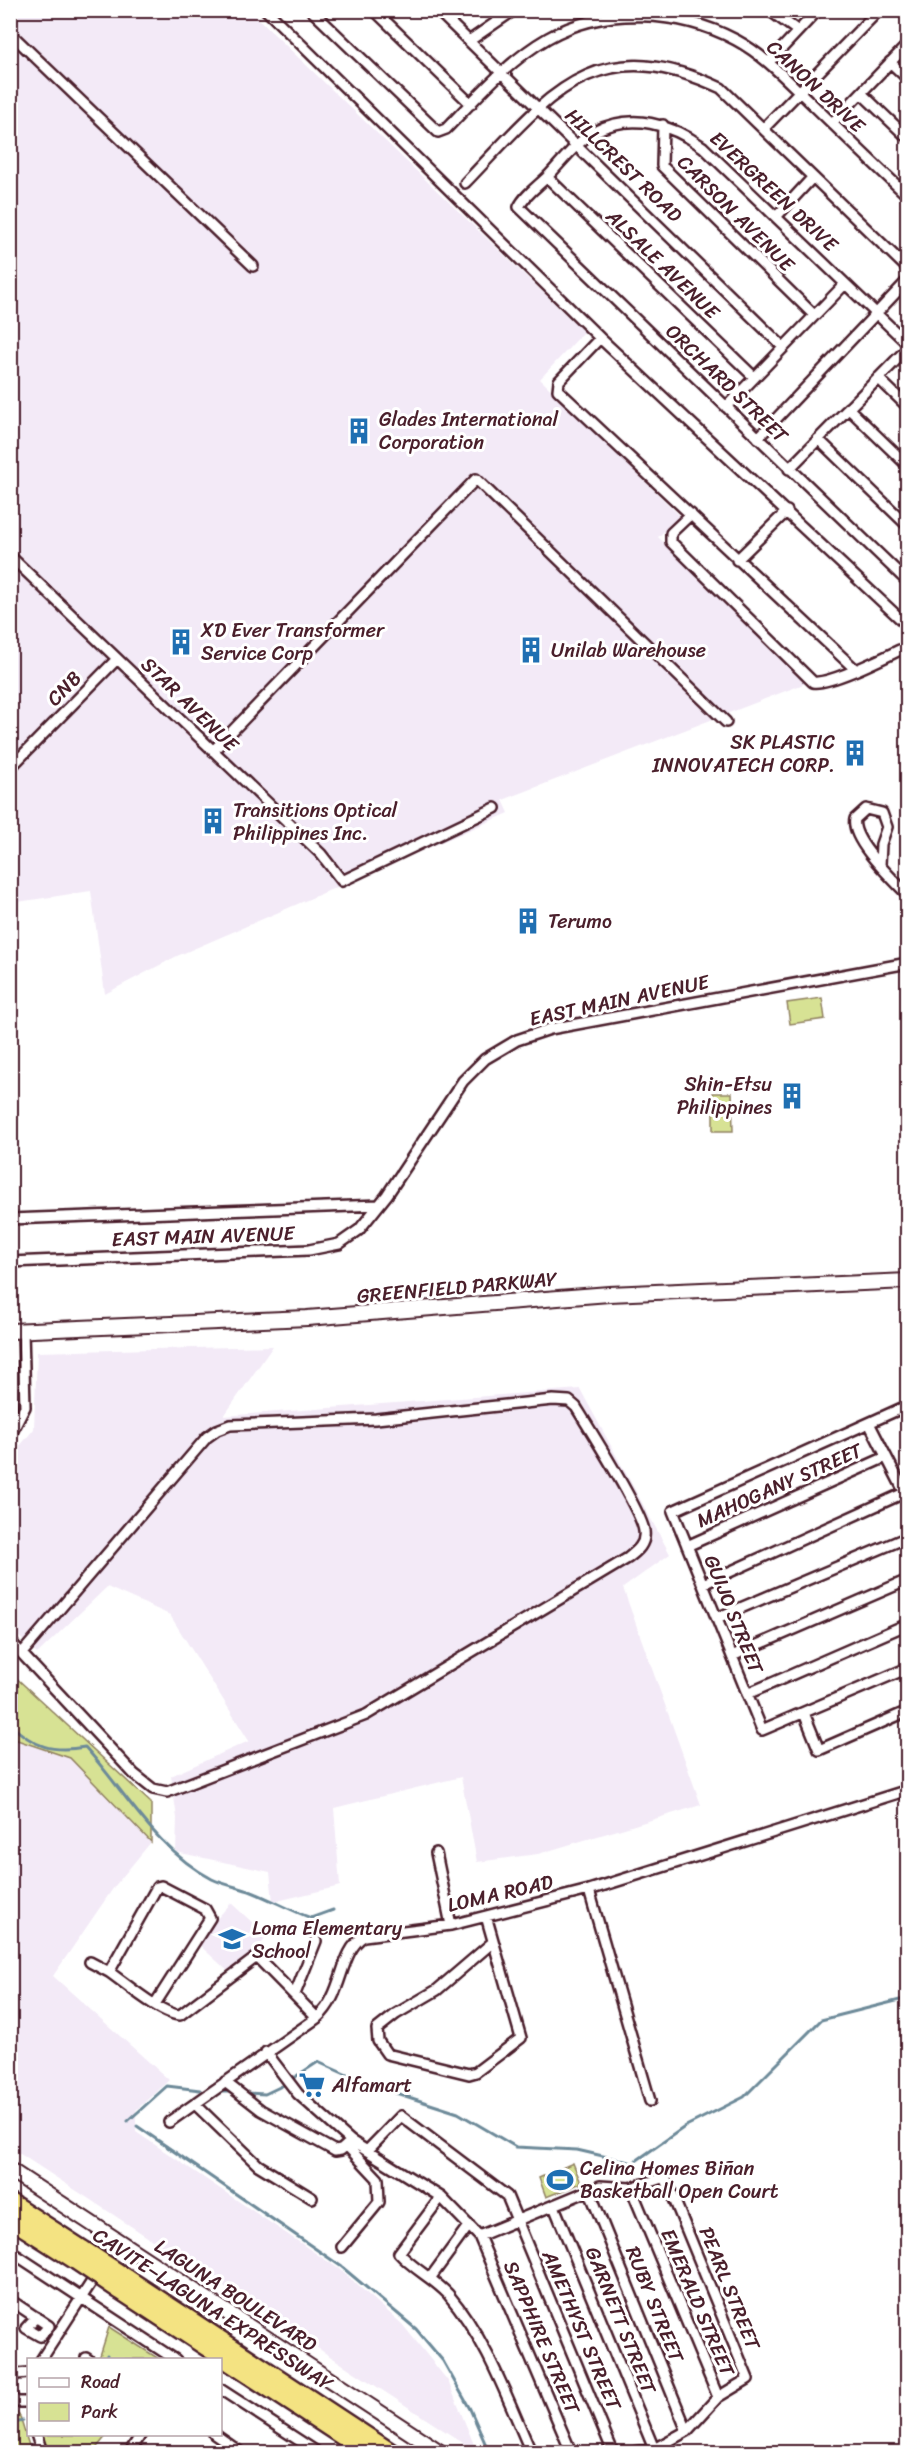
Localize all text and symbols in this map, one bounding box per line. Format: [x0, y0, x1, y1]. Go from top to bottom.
street label: CANON DRIVE [758, 31, 875, 143]
street label: HILLCREST ROAD [556, 99, 691, 231]
street label: EVERGREEN DRIVE [701, 122, 848, 262]
street label: CARSON AVENUE [669, 146, 804, 282]
street label: ALSALE AVENUE [597, 200, 729, 329]
street label: ORCHARD STREET [657, 315, 797, 452]
place label: Glades International Corporation [379, 402, 560, 460]
building icon: Glades International Corporation [344, 416, 374, 446]
place label: XD Ever Transformer Service Corp [200, 613, 385, 671]
building icon: XD Ever Transformer Service Corp [166, 627, 196, 657]
place label: Unilab Warehouse [551, 633, 706, 668]
building icon: Unilab Warehouse [516, 635, 546, 665]
street label: STAR AVENUE [132, 648, 248, 762]
street label: CNB [38, 662, 91, 715]
place label: SK PLASTIC INNOVATECH CORP. [651, 725, 836, 783]
building icon: SK PLASTIC INNOVATECH CORP. [840, 738, 870, 768]
place label: Transitions Optical Philippines Inc. [233, 793, 398, 851]
building icon: Transitions Optical Philippines Inc. [198, 806, 228, 836]
place label: Terumo [548, 904, 612, 939]
building icon: Terumo [513, 906, 543, 936]
street label: EAST MAIN AVENUE [526, 964, 714, 1037]
place label: Shin-Etsu Philippines [677, 1067, 773, 1125]
building icon: Shin-Etsu Philippines [777, 1081, 807, 1111]
street label: EAST MAIN AVENUE [111, 1216, 297, 1257]
street label: GREENFIELD PARKWAY [355, 1261, 560, 1314]
street label: MAHOGANY STREET [691, 1433, 869, 1538]
street label: GUIJO STREET [694, 1549, 774, 1680]
street label: LOMA ROAD [444, 1864, 556, 1923]
place label: Loma Elementary School [252, 1911, 403, 1969]
school or university icon: Loma Elementary School [217, 1924, 247, 1954]
place label: Alfamart [331, 2068, 412, 2103]
supermarket icon: Alfamart [297, 2070, 327, 2100]
place label: Celina Homes Biñan Basketball Open Court [580, 2151, 779, 2209]
sports icon: Celina Homes Biñan Basketball Open Court [545, 2165, 575, 2195]
street label: CAVITE–LAGUNA EXPRESSWAY [86, 2218, 341, 2401]
street label: PEARL STREET [689, 2221, 771, 2357]
street label: EMERALD STREET [651, 2223, 745, 2383]
street label: LAGUNA BOULEVARD [147, 2229, 324, 2361]
street label: GARNETT STREET [575, 2241, 666, 2400]
street label: RUBY STREET [615, 2241, 694, 2369]
street label: AMETHYST STREET [532, 2244, 632, 2418]
street label: SAPPHIRE STREET [493, 2255, 590, 2420]
legend [27, 2358, 222, 2436]
text: Road [81, 2366, 121, 2398]
text: Park [81, 2396, 118, 2428]

